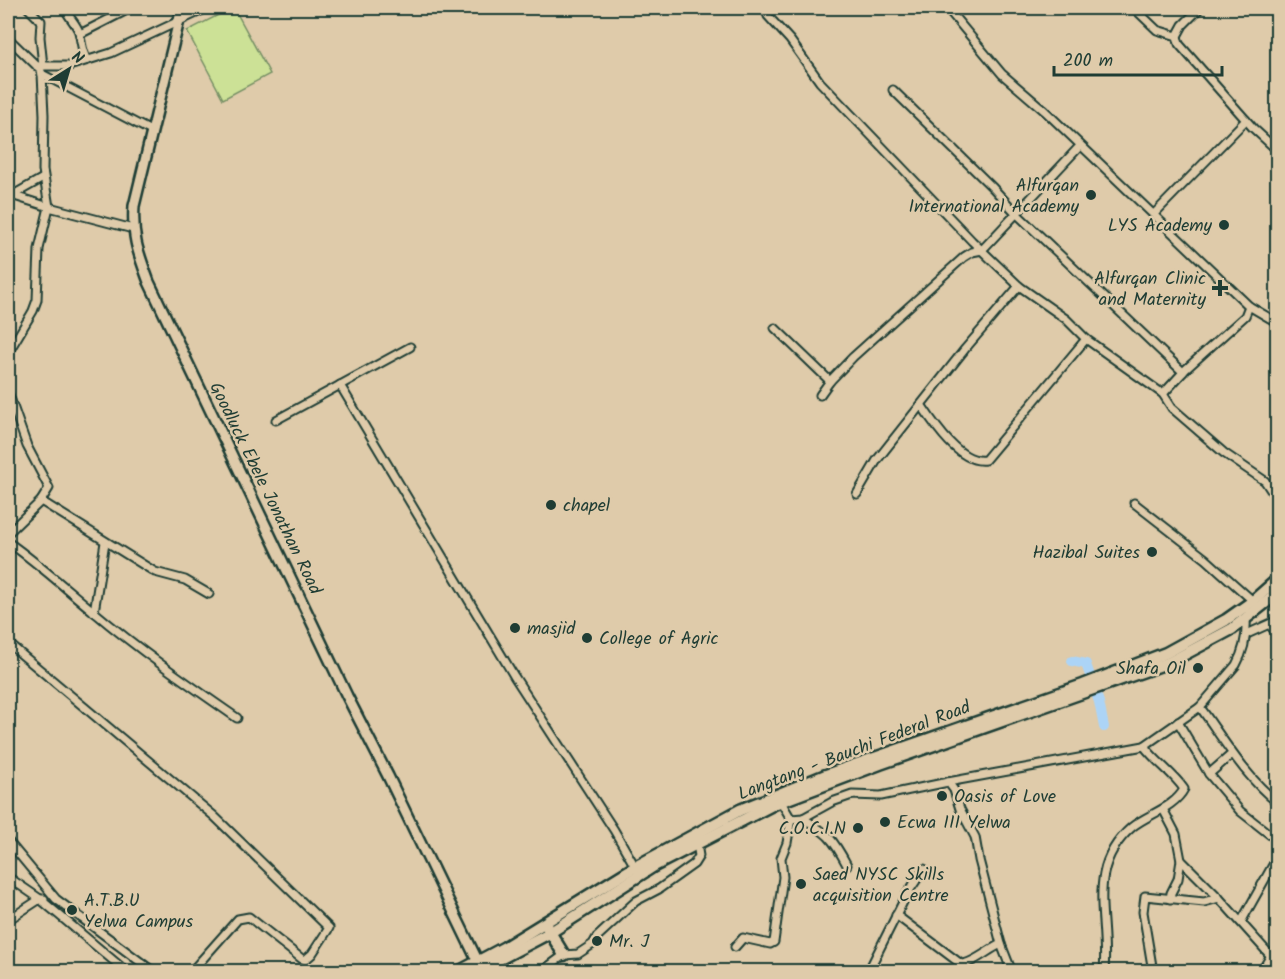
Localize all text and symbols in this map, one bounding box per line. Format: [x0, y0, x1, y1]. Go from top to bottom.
north arrow [39, 39, 99, 99]
scale bar [1054, 39, 1222, 77]
text: N [66, 45, 89, 71]
text: 200 m [1063, 47, 1113, 76]
place label: Alfurqan International Academy [908, 172, 1080, 222]
marker: Alfurqan International Academy [1084, 188, 1098, 202]
place label: LYS Academy [1108, 212, 1213, 241]
marker: LYS Academy [1217, 218, 1231, 232]
place label: Alfurqan Clinic and Maternity [1094, 265, 1207, 315]
marker: Alfurqan Clinic and Maternity [1211, 279, 1229, 297]
street label: Goodluck Ebele Jonathan Road [200, 377, 329, 601]
place label: chapel [563, 492, 611, 521]
marker: chapel [544, 498, 558, 512]
place label: Hazibal Suites [1033, 539, 1140, 568]
marker: Hazibal Suites [1145, 545, 1159, 559]
place label: masjid [527, 615, 576, 644]
marker: masjid [508, 621, 522, 635]
place label: College of Agric [599, 625, 719, 654]
marker: College of Agric [580, 631, 594, 645]
place label: Shafa Oil [1116, 655, 1187, 684]
marker: Shafa Oil [1191, 661, 1205, 675]
street label: Langtang - Bauchi Federal Road [734, 693, 976, 809]
place label: Oasis of Love [954, 783, 1056, 812]
marker: Oasis of Love [935, 789, 949, 803]
place label: Ecwa III Yelwa [897, 809, 1011, 838]
place label: C.O.C.I.N [779, 815, 846, 844]
marker: Ecwa III Yelwa [878, 815, 892, 829]
marker: C.O.C.I.N [851, 821, 865, 835]
place label: Saed NYSC Skills acquisition Centre [813, 861, 949, 911]
marker: Saed NYSC Skills acquisition Centre [794, 877, 808, 891]
place label: A.T.B.U Yelwa Campus [84, 887, 193, 937]
marker: A.T.B.U Yelwa Campus [65, 903, 79, 917]
place label: Mr. J [609, 928, 650, 957]
marker: Mr. J [590, 934, 604, 948]

